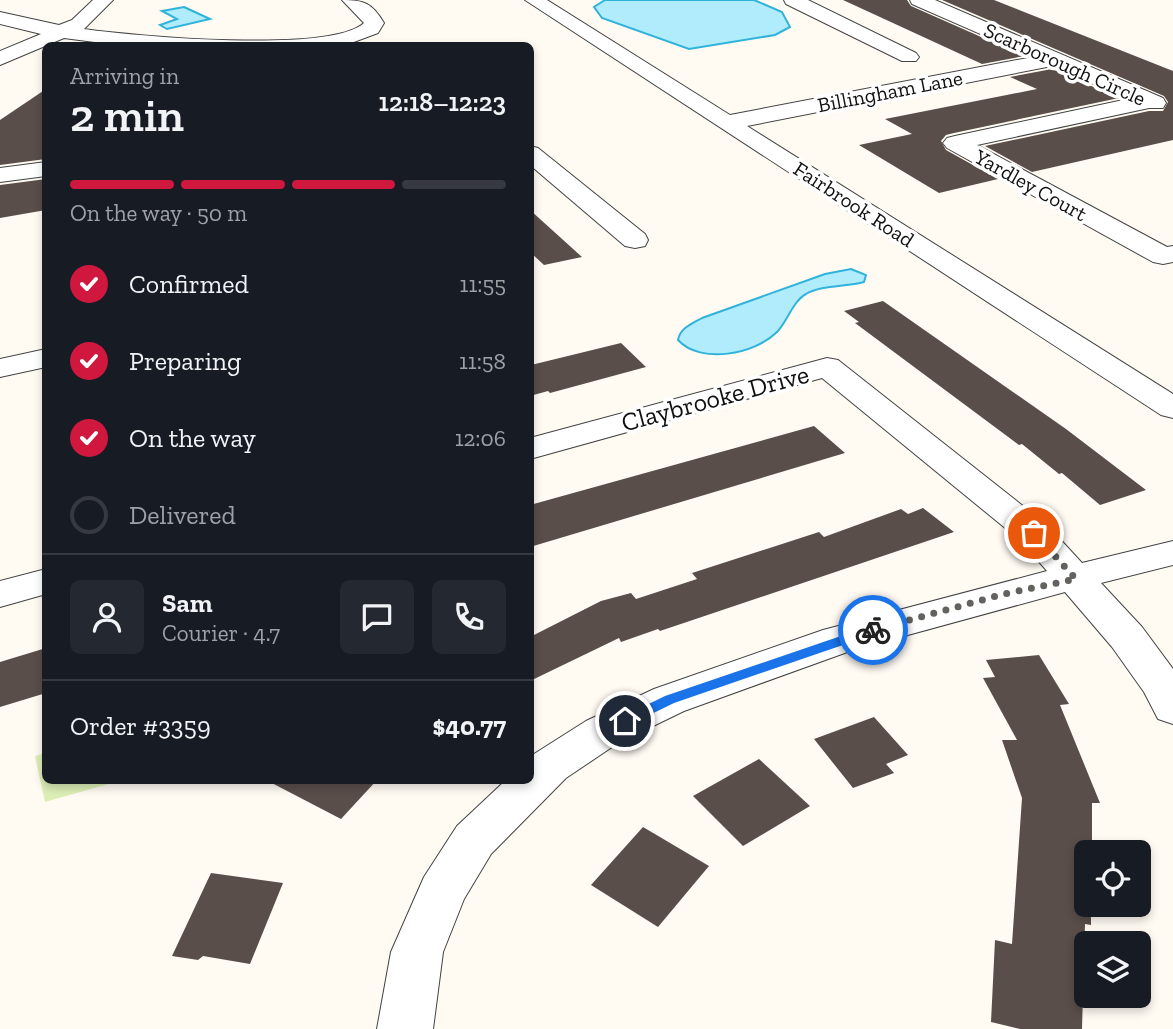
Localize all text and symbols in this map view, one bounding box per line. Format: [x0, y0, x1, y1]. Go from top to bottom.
street label: Scarborough Circle [980, 17, 1150, 111]
text: Arriving in [70, 62, 179, 90]
street label: Billingham Lane [815, 65, 965, 117]
text: 12:18–12:23 [379, 86, 506, 118]
text: 2 min [70, 88, 184, 143]
street label: Yardley Court [970, 143, 1092, 226]
street label: Fairbrook Road [789, 156, 919, 253]
text: On the way · 50 m [70, 199, 247, 227]
icon: check [70, 265, 108, 303]
text: Confirmed [129, 268, 249, 300]
text: 11:55 [460, 270, 506, 298]
icon: check [70, 342, 108, 380]
text: Preparing [129, 345, 241, 377]
text: 11:58 [459, 347, 506, 375]
street label: Claybrooke Drive [618, 358, 812, 438]
icon: check [70, 419, 108, 457]
text: On the way [129, 422, 256, 454]
text: 12:06 [455, 424, 506, 452]
text: Delivered [129, 499, 236, 531]
pin [1004, 503, 1064, 563]
icon: bag [1015, 514, 1053, 552]
button: person [70, 580, 144, 654]
button: chat [340, 580, 414, 654]
button: phone [432, 580, 506, 654]
text: Sam [162, 587, 212, 619]
courier [838, 595, 908, 665]
icon: bike [854, 611, 892, 649]
text: Courier · 4.7 [162, 619, 280, 647]
pin [595, 691, 655, 751]
icon: home [606, 702, 644, 740]
text: Order #3359 [70, 710, 211, 742]
text: $40.77 [432, 710, 506, 742]
map controls [1074, 840, 1151, 1008]
button: locate [1074, 840, 1151, 917]
button: layers [1074, 931, 1151, 1008]

